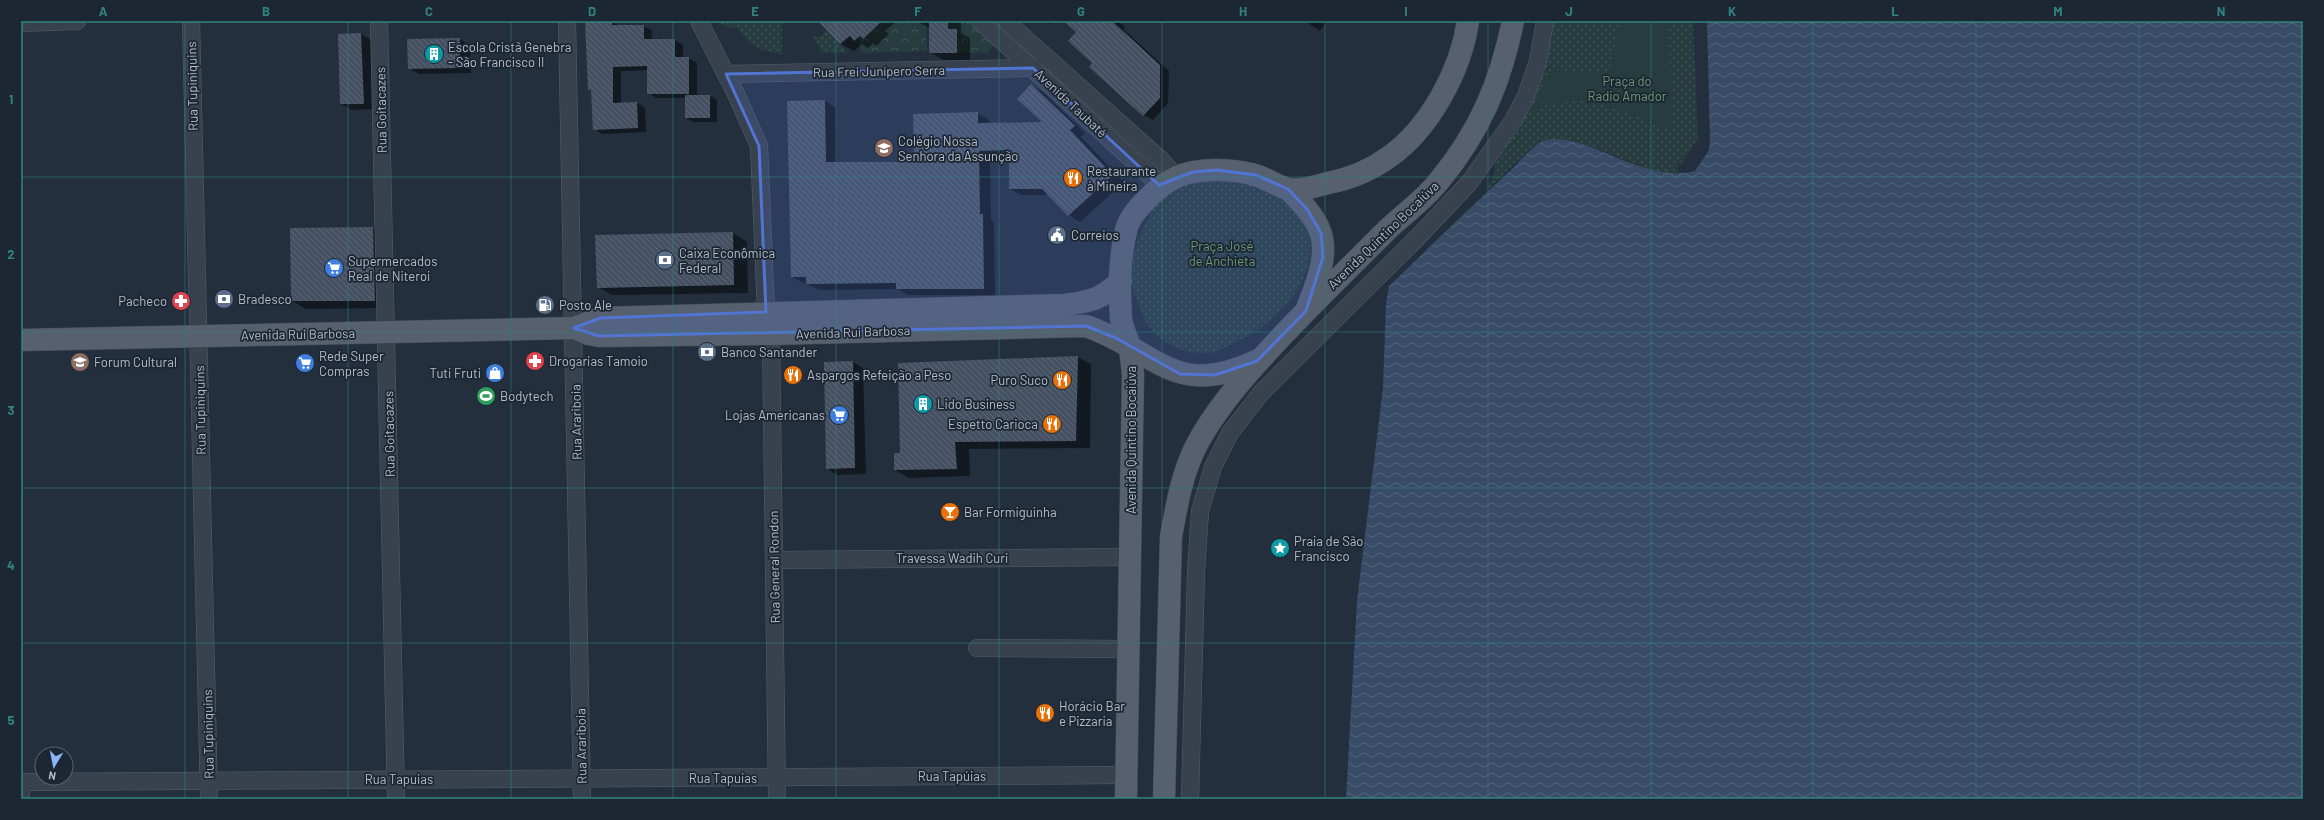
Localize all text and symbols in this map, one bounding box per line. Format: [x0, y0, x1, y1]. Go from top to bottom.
text: A [99, 3, 108, 19]
text: B [262, 3, 270, 19]
text: C [425, 3, 433, 19]
text: D [588, 3, 596, 19]
text: E [751, 3, 759, 19]
text: F [914, 3, 922, 19]
text: G [1077, 3, 1085, 19]
text: H [1239, 3, 1247, 19]
text: I [1404, 3, 1408, 19]
text: J [1565, 3, 1573, 19]
text: K [1728, 3, 1736, 19]
text: L [1891, 3, 1899, 19]
text: M [2053, 3, 2063, 19]
text: N [2217, 3, 2225, 19]
place label: Escola Cristã Genebra - São Francisco II [448, 39, 571, 70]
street label: Rua Tupiniquins [183, 41, 201, 131]
building icon: Escola Cristã Genebra - São Francisco II [423, 43, 445, 65]
street label: Rua Frei Junípero Serra [813, 62, 945, 80]
street label: Avenida Taubaté [1032, 65, 1111, 141]
street label: Rua Goitacazes [372, 67, 390, 153]
park label: Praça do Radio Amador [1588, 73, 1667, 104]
text: 1 [9, 91, 13, 107]
place label: Colégio Nossa Senhora da Assunção [898, 133, 1018, 164]
school or university icon: Colégio Nossa Senhora da Assunção [873, 137, 895, 159]
place label: Restaurante à Mineira [1087, 163, 1156, 194]
restaurant icon: Restaurante à Mineira [1062, 167, 1084, 189]
street label: Avenida Quintino Bocaiúva [1324, 178, 1442, 292]
public building icon: Correios [1046, 224, 1068, 246]
place label: Correios [1071, 227, 1119, 243]
park label: Praça José de Anchieta [1189, 238, 1255, 269]
place label: Caixa Econômica Federal [679, 245, 775, 276]
text: 2 [7, 246, 15, 262]
bank icon: Caixa Econômica Federal [654, 249, 676, 271]
place label: Supermercados Real de Niteroi [348, 253, 437, 284]
supermarket icon: Supermercados Real de Niteroi [323, 257, 345, 279]
bank icon: Bradesco [213, 288, 235, 310]
pharmacy icon: Pacheco [170, 290, 192, 312]
place label: Bradesco [238, 291, 291, 307]
place label: Pacheco [118, 293, 167, 309]
fuel station icon: Posto Ale [534, 294, 556, 316]
place label: Posto Ale [559, 297, 612, 313]
street label: Avenida Rui Barbosa [796, 322, 910, 342]
street label: Avenida Rui Barbosa [241, 325, 355, 343]
bank icon: Banco Santander [696, 341, 718, 363]
place label: Banco Santander [721, 344, 818, 360]
place label: Rede Super Compras [319, 348, 384, 379]
pharmacy icon: Drogarias Tamoio [524, 350, 546, 372]
school or university icon: Forum Cultural [69, 351, 91, 373]
supermarket icon: Rede Super Compras [294, 352, 316, 374]
place label: Drogarias Tamoio [549, 353, 648, 369]
place label: Forum Cultural [94, 354, 177, 370]
shop icon: Tuti Fruti [484, 362, 506, 384]
restaurant icon: Aspargos Refeição a Peso [782, 364, 804, 386]
street label: Rua Tupiniquins [191, 365, 209, 455]
place label: Tuti Fruti [430, 365, 481, 381]
street label: Avenida Quintino Bocaiúva [1123, 366, 1139, 514]
place label: Aspargos Refeição a Peso [807, 367, 951, 383]
restaurant icon: Puro Suco [1051, 369, 1073, 391]
place label: Puro Suco [991, 372, 1048, 388]
street label: Rua Arariboia [567, 384, 585, 460]
sports icon: Bodytech [475, 385, 497, 407]
place label: Bodytech [500, 388, 554, 404]
street label: Rua Goitacazes [380, 391, 398, 477]
building icon: Lido Business [912, 393, 934, 415]
place label: Lido Business [937, 396, 1015, 412]
text: 3 [7, 402, 15, 418]
supermarket icon: Lojas Americanas [828, 404, 850, 426]
place label: Lojas Americanas [725, 407, 825, 423]
restaurant icon: Espetto Carioca [1041, 413, 1063, 435]
place label: Espetto Carioca [948, 416, 1038, 432]
bar icon: Bar Formiguinha [939, 501, 961, 523]
place label: Bar Formiguinha [964, 504, 1057, 520]
street label: Rua General Rondon [765, 510, 783, 624]
place label: Praia de São Francisco [1294, 533, 1363, 564]
place icon: Praia de São Francisco [1269, 537, 1291, 559]
street label: Travessa Wadih Curi [896, 550, 1008, 566]
text: 4 [7, 557, 15, 573]
street label: Rua Tupiniquins [199, 689, 217, 779]
place label: Horácio Bar e Pizzaria [1059, 698, 1125, 729]
restaurant icon: Horácio Bar e Pizzaria [1034, 702, 1056, 724]
street label: Rua Arariboia [572, 708, 590, 784]
text: 5 [7, 712, 15, 728]
north arrow [34, 746, 74, 786]
street label: Rua Tapúias [918, 768, 986, 784]
text: N [47, 769, 57, 783]
street label: Rua Tapuias [689, 770, 757, 786]
street label: Rua Tapuias [365, 771, 433, 787]

